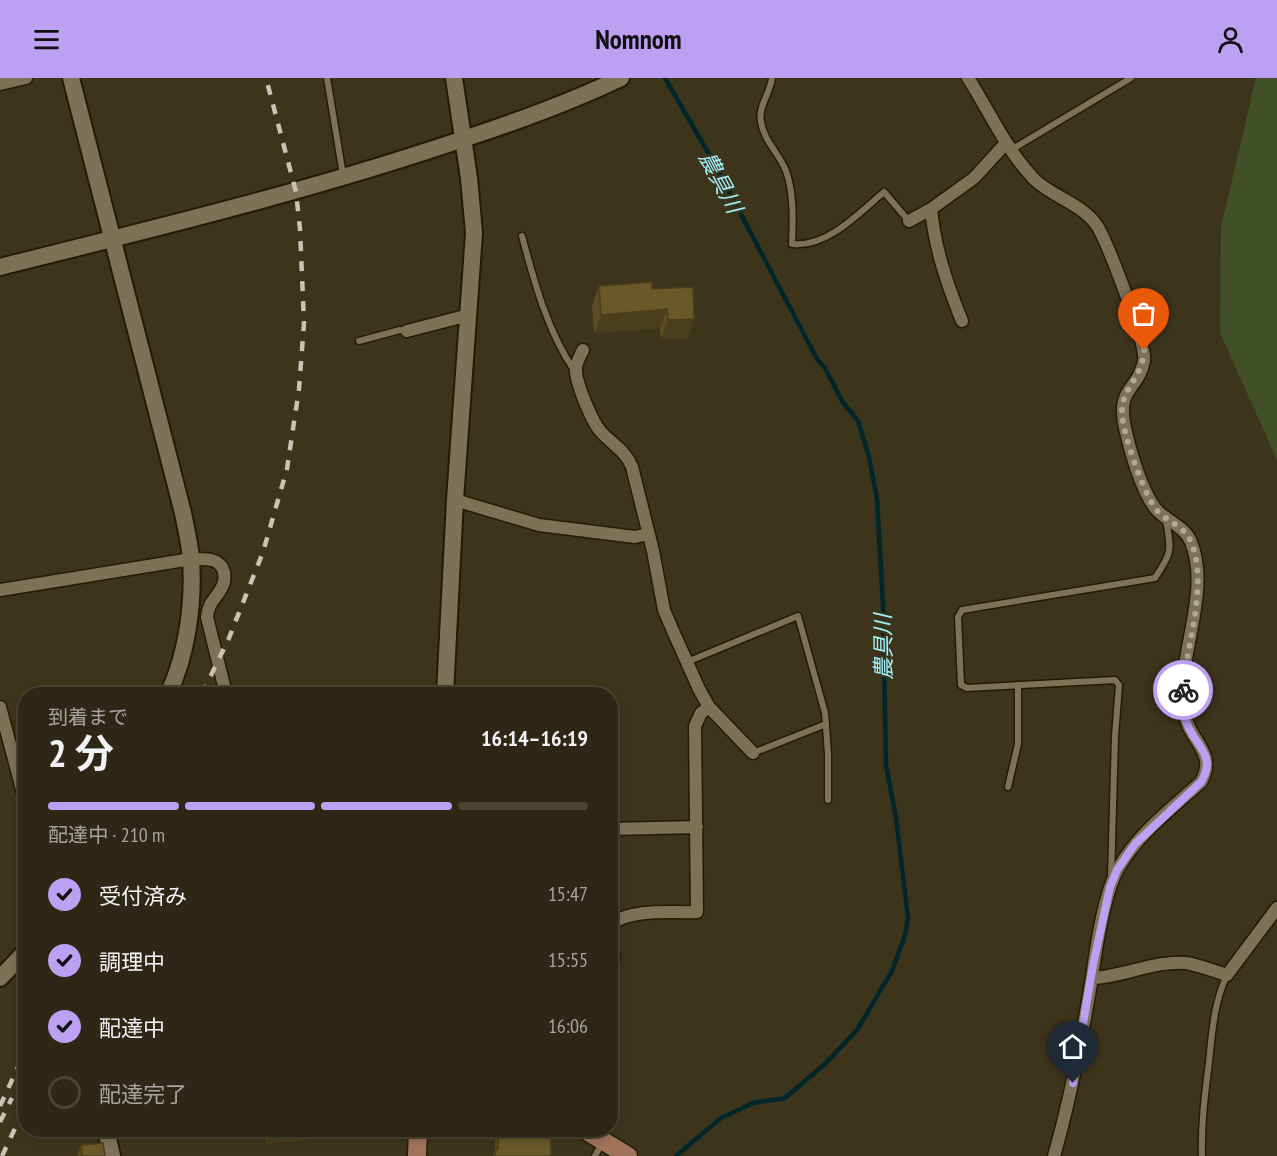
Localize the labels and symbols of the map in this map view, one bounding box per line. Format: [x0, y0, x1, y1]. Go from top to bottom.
water label: 農具川 [693, 146, 750, 219]
pin [1118, 288, 1169, 350]
water label: 農具川 [868, 612, 898, 680]
courier [1153, 660, 1213, 720]
pin [1047, 1021, 1098, 1083]

